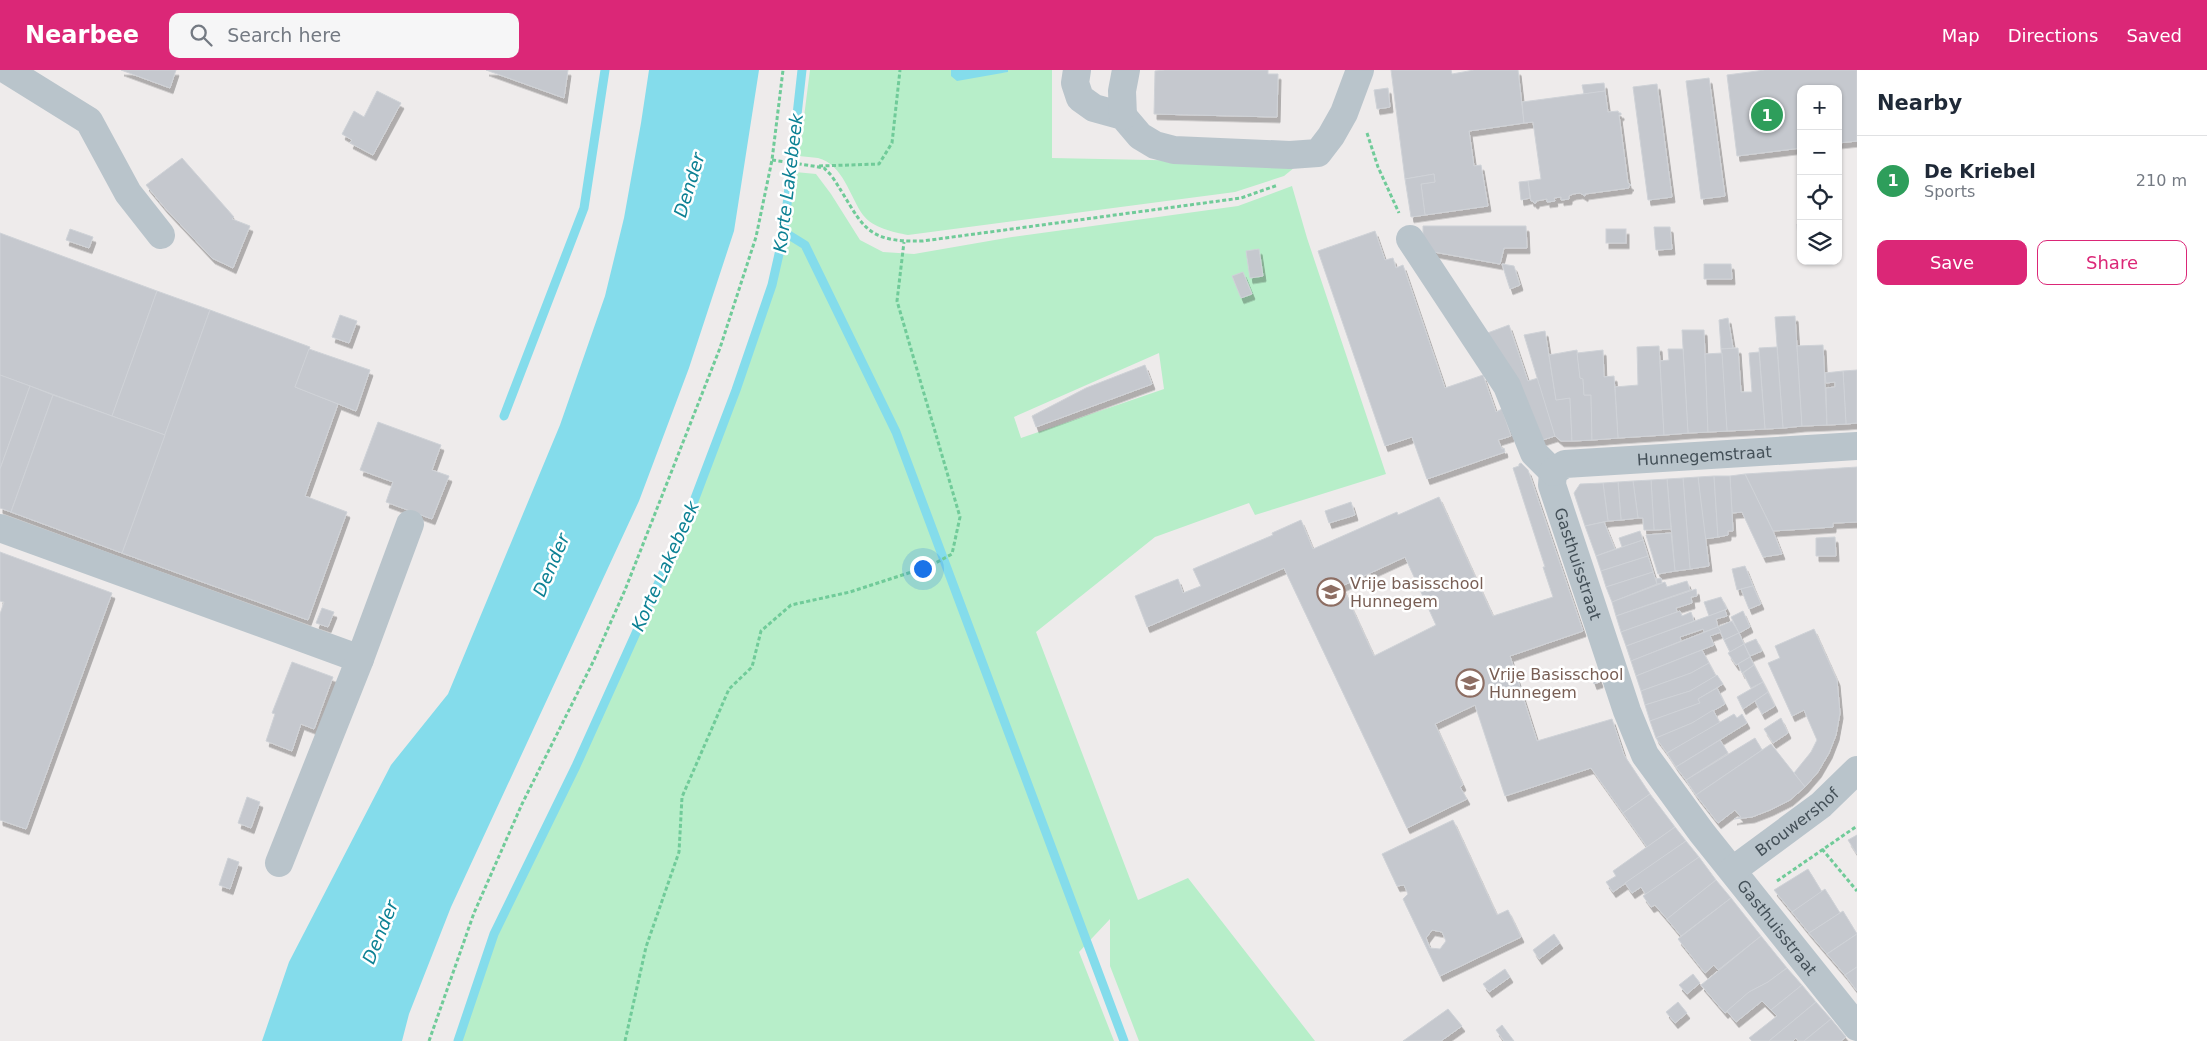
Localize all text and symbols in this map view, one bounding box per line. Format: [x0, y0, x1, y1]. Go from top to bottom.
search box [169, 13, 519, 58]
text: Nearbee [25, 21, 139, 49]
icon: search [187, 21, 215, 49]
text: Search here [227, 24, 341, 46]
text: Map [1942, 25, 1980, 46]
text: Directions [2008, 25, 2098, 46]
text: Saved [2126, 25, 2182, 46]
map controls [1797, 85, 1842, 265]
button: + [1797, 85, 1842, 130]
text: Nearby [1877, 91, 1962, 115]
pin: 1 [1751, 96, 1783, 134]
water label: Korte Lakebeek [769, 111, 807, 254]
button: − [1797, 130, 1842, 175]
water label: Dender [669, 149, 709, 220]
text: De Kriebel [1924, 160, 2036, 182]
text: 1 [1887, 171, 1899, 190]
text: 210 m [2136, 171, 2187, 190]
button: locate [1797, 175, 1842, 220]
text: Sports [1924, 182, 1975, 201]
button: layers [1797, 220, 1842, 265]
button: Save [1877, 240, 2027, 285]
button: Share [2037, 240, 2187, 285]
street label: Hunnegemstraat [1636, 442, 1772, 469]
water label: Korte Lakebeek [627, 496, 704, 634]
street label: Gasthuisstraat [1551, 505, 1606, 622]
water label: Dender [528, 529, 574, 600]
your location [910, 556, 936, 582]
place label: Vrije basisschool Hunnegem [1350, 574, 1484, 611]
school or university icon: Vrije basisschool Hunnegem [1316, 577, 1346, 607]
place label: Vrije Basisschool Hunnegem [1489, 665, 1624, 702]
school or university icon: Vrije Basisschool Hunnegem [1455, 668, 1485, 698]
street label: Brouwershof [1751, 783, 1843, 860]
street label: Gasthuisstraat [1733, 876, 1821, 979]
water label: Dender [358, 896, 403, 967]

